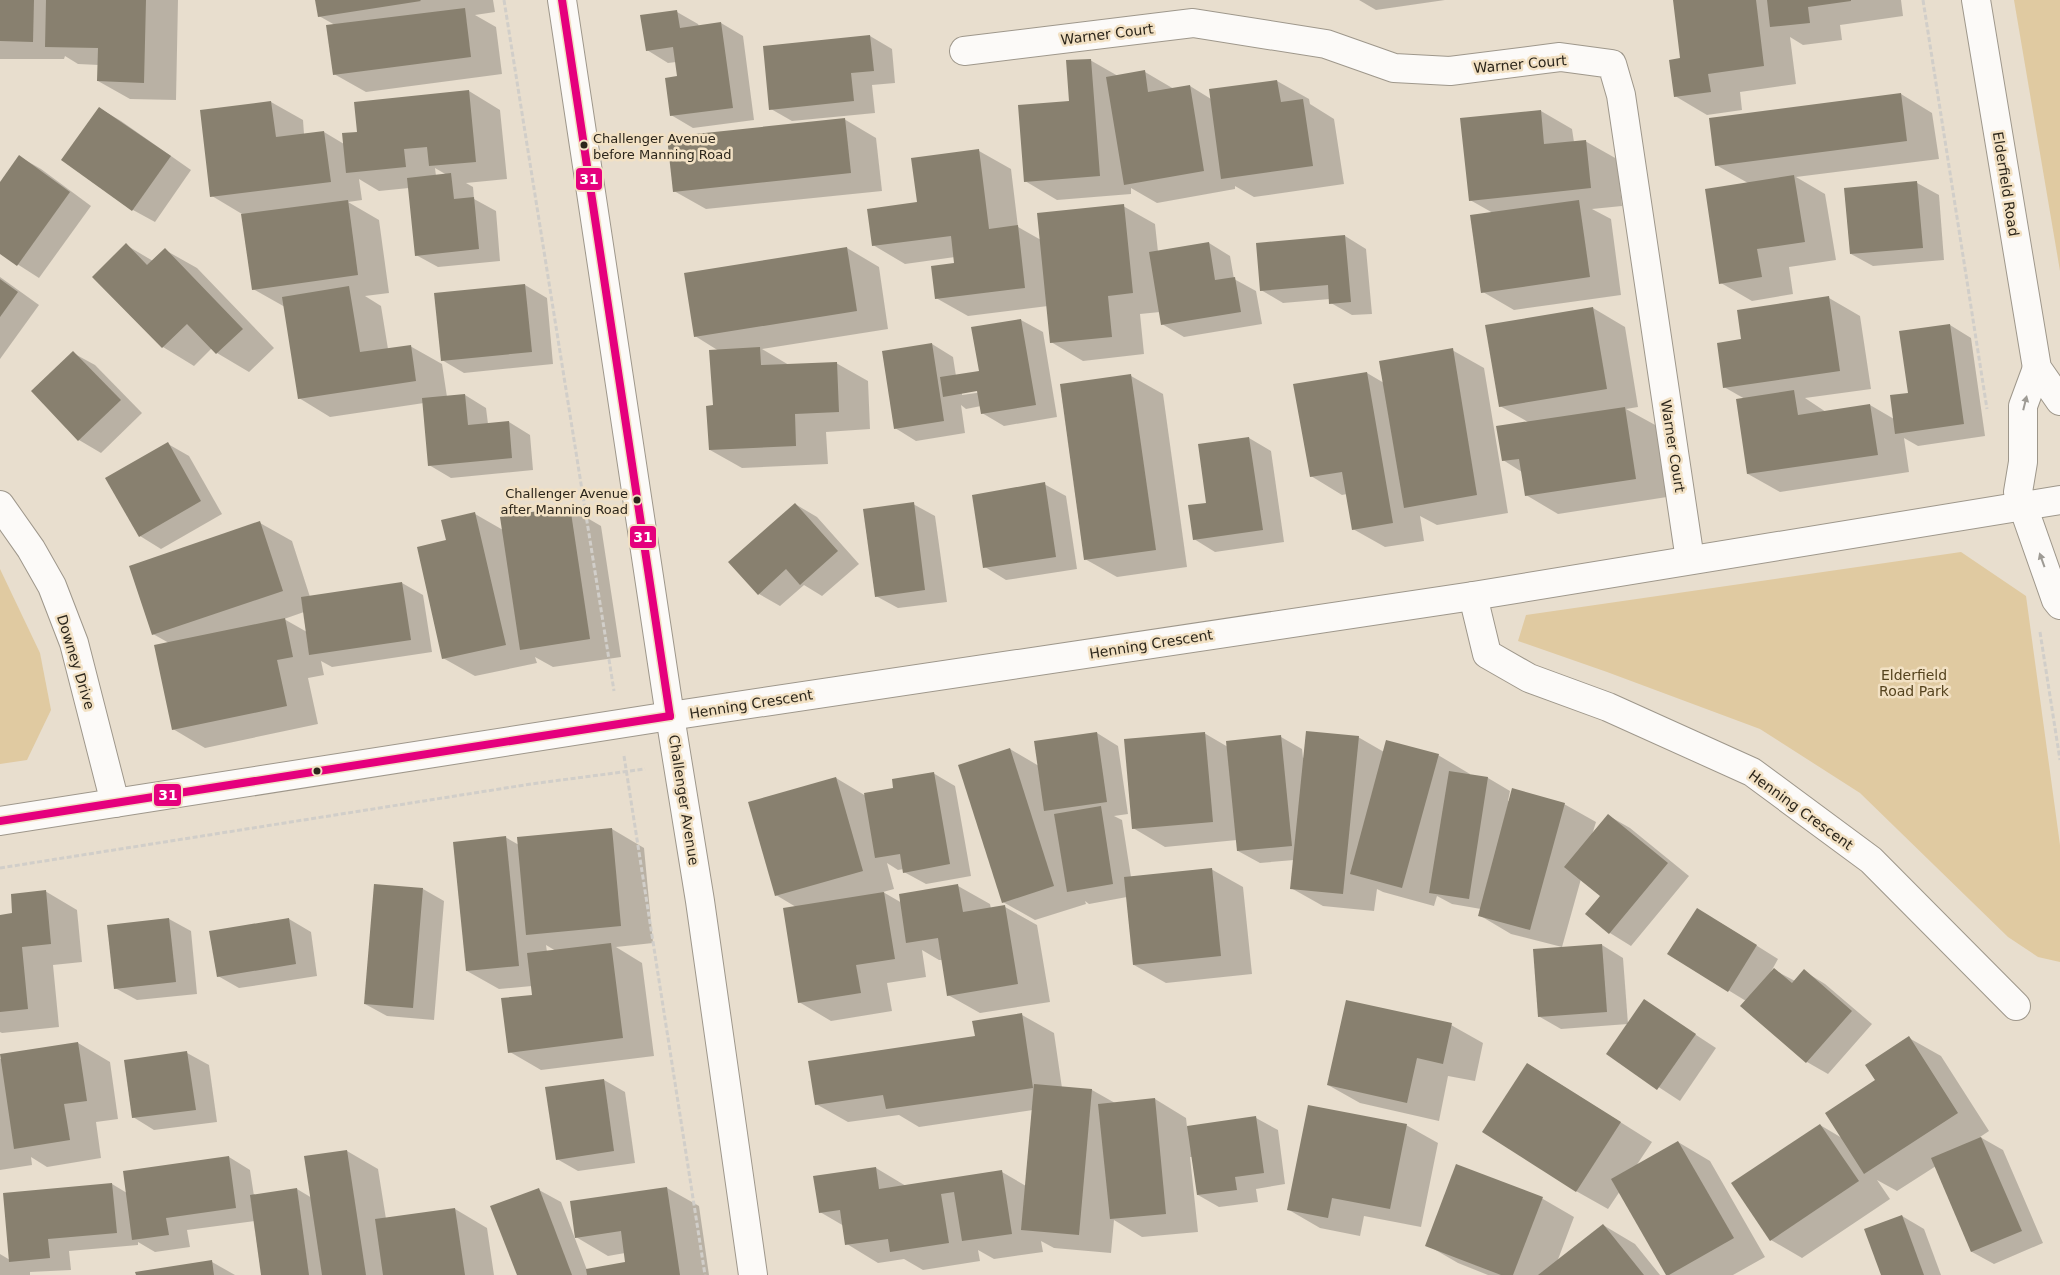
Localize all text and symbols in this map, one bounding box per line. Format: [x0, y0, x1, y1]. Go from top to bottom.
street label: Warner Court [1060, 20, 1155, 48]
street label: Warner Court [1473, 52, 1568, 76]
place label: Challenger Avenue before Manning Road [593, 131, 732, 162]
street label: Elderfield Road [1990, 131, 2022, 237]
marker: Challenger Avenue before Manning Road [579, 140, 589, 150]
line badge: 31 [575, 167, 603, 191]
text: 31 [579, 171, 599, 187]
one-way arrow [2021, 395, 2029, 410]
street label: Warner Court [1658, 399, 1688, 494]
place label: Challenger Avenue after Manning Road [501, 486, 628, 517]
marker: Challenger Avenue after Manning Road [632, 495, 642, 505]
line badge: 31 [629, 525, 657, 549]
text: 31 [633, 529, 653, 545]
one-way arrow [2038, 552, 2046, 567]
street label: Downey Drive [54, 613, 98, 711]
street label: Henning Crescent [1088, 626, 1214, 662]
park label: Elderfield Road Park [1879, 667, 1950, 699]
street label: Henning Crescent [688, 686, 814, 722]
street label: Challenger Avenue [666, 733, 702, 867]
unlabelled marker [312, 766, 322, 776]
street label: Henning Crescent [1746, 767, 1857, 853]
line badge: 31 [153, 783, 182, 807]
text: 31 [158, 787, 178, 803]

